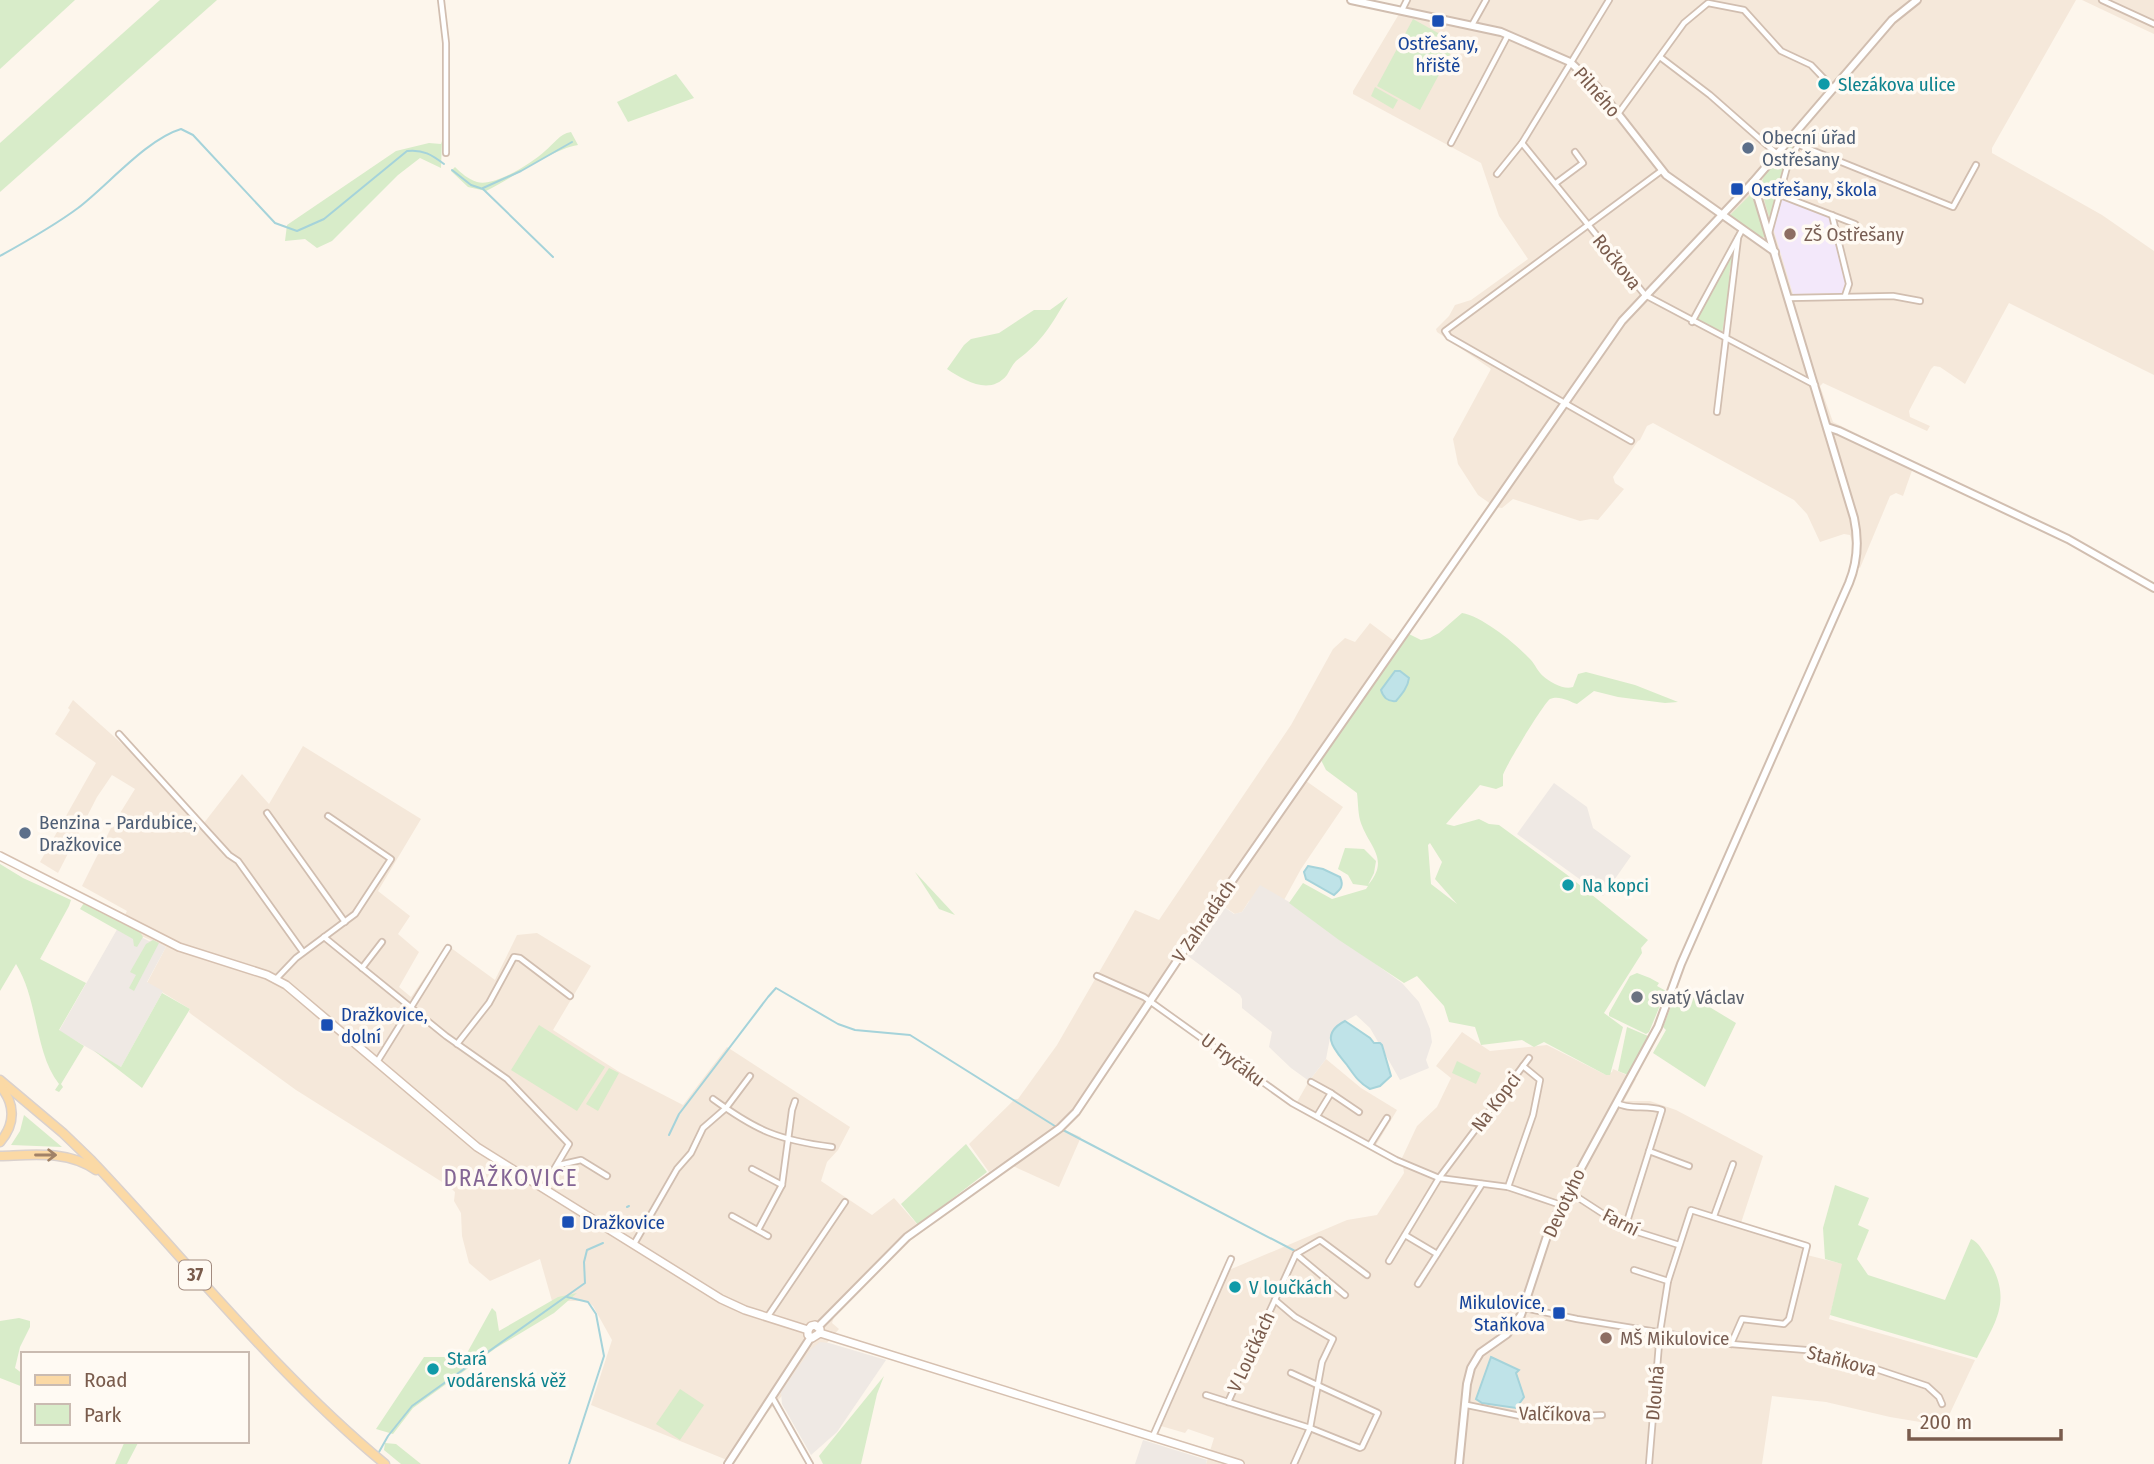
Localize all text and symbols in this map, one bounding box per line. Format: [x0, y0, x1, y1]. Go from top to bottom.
marker: Ostřešany, hřiště [1430, 13, 1446, 29]
place label: Ostřešany, hřiště [1398, 32, 1478, 77]
street label: Pilného [1569, 62, 1625, 122]
place label: Slezákova ulice [1838, 73, 1956, 96]
marker: Slezákova ulice [1816, 76, 1832, 92]
place label: Obecní úřad Ostřešany [1762, 126, 1856, 171]
marker: Obecní úřad Ostřešany [1740, 140, 1756, 156]
place label: Ostřešany, škola [1751, 178, 1877, 201]
marker: Ostřešany, škola [1729, 181, 1745, 197]
place label: ZŠ Ostřešany [1804, 223, 1904, 246]
marker: ZŠ Ostřešany [1782, 226, 1798, 242]
street label: Ročkova [1588, 230, 1646, 294]
place label: Benzina - Pardubice, Dražkovice [39, 811, 197, 856]
marker: Benzina - Pardubice, Dražkovice [17, 825, 33, 841]
place label: Na kopci [1582, 874, 1649, 897]
street label: V Zahradách [1167, 875, 1241, 967]
marker: Na kopci [1560, 877, 1576, 893]
place label: svatý Václav [1651, 986, 1745, 1009]
marker: svatý Václav [1629, 989, 1645, 1005]
place label: Dražkovice, dolní [341, 1003, 428, 1048]
marker: Dražkovice, dolní [319, 1017, 335, 1033]
street label: U Fryčáku [1196, 1028, 1270, 1092]
street label: Na Kopci [1466, 1068, 1526, 1136]
one-way arrow [34, 1148, 57, 1162]
district label: DRAŽKOVICE [443, 1164, 579, 1192]
street label: Devotyho [1538, 1165, 1590, 1241]
street label: Farní [1599, 1203, 1643, 1241]
place label: Dražkovice [582, 1211, 665, 1234]
marker: Dražkovice [560, 1214, 576, 1230]
road number: 37 [179, 1260, 211, 1290]
place label: V loučkách [1249, 1276, 1332, 1299]
marker: V loučkách [1227, 1279, 1243, 1295]
place label: Mikulovice, Staňkova [1459, 1291, 1545, 1336]
marker: Mikulovice, Staňkova [1551, 1305, 1567, 1321]
street label: V Loučkách [1222, 1308, 1280, 1396]
place label: MŠ Mikulovice [1620, 1327, 1729, 1350]
marker: MŠ Mikulovice [1598, 1330, 1614, 1346]
street label: Staňkova [1805, 1341, 1879, 1381]
place label: Stará vodárenská věž [447, 1347, 566, 1392]
legend [21, 1352, 248, 1443]
marker: Stará vodárenská věž [425, 1361, 441, 1377]
street label: Dlouhá [1641, 1364, 1669, 1422]
text: Road [84, 1367, 128, 1393]
scale bar [1909, 1398, 2061, 1442]
text: Park [84, 1402, 122, 1428]
street label: Valčíkova [1519, 1402, 1591, 1426]
text: 200 m [1920, 1409, 1972, 1435]

